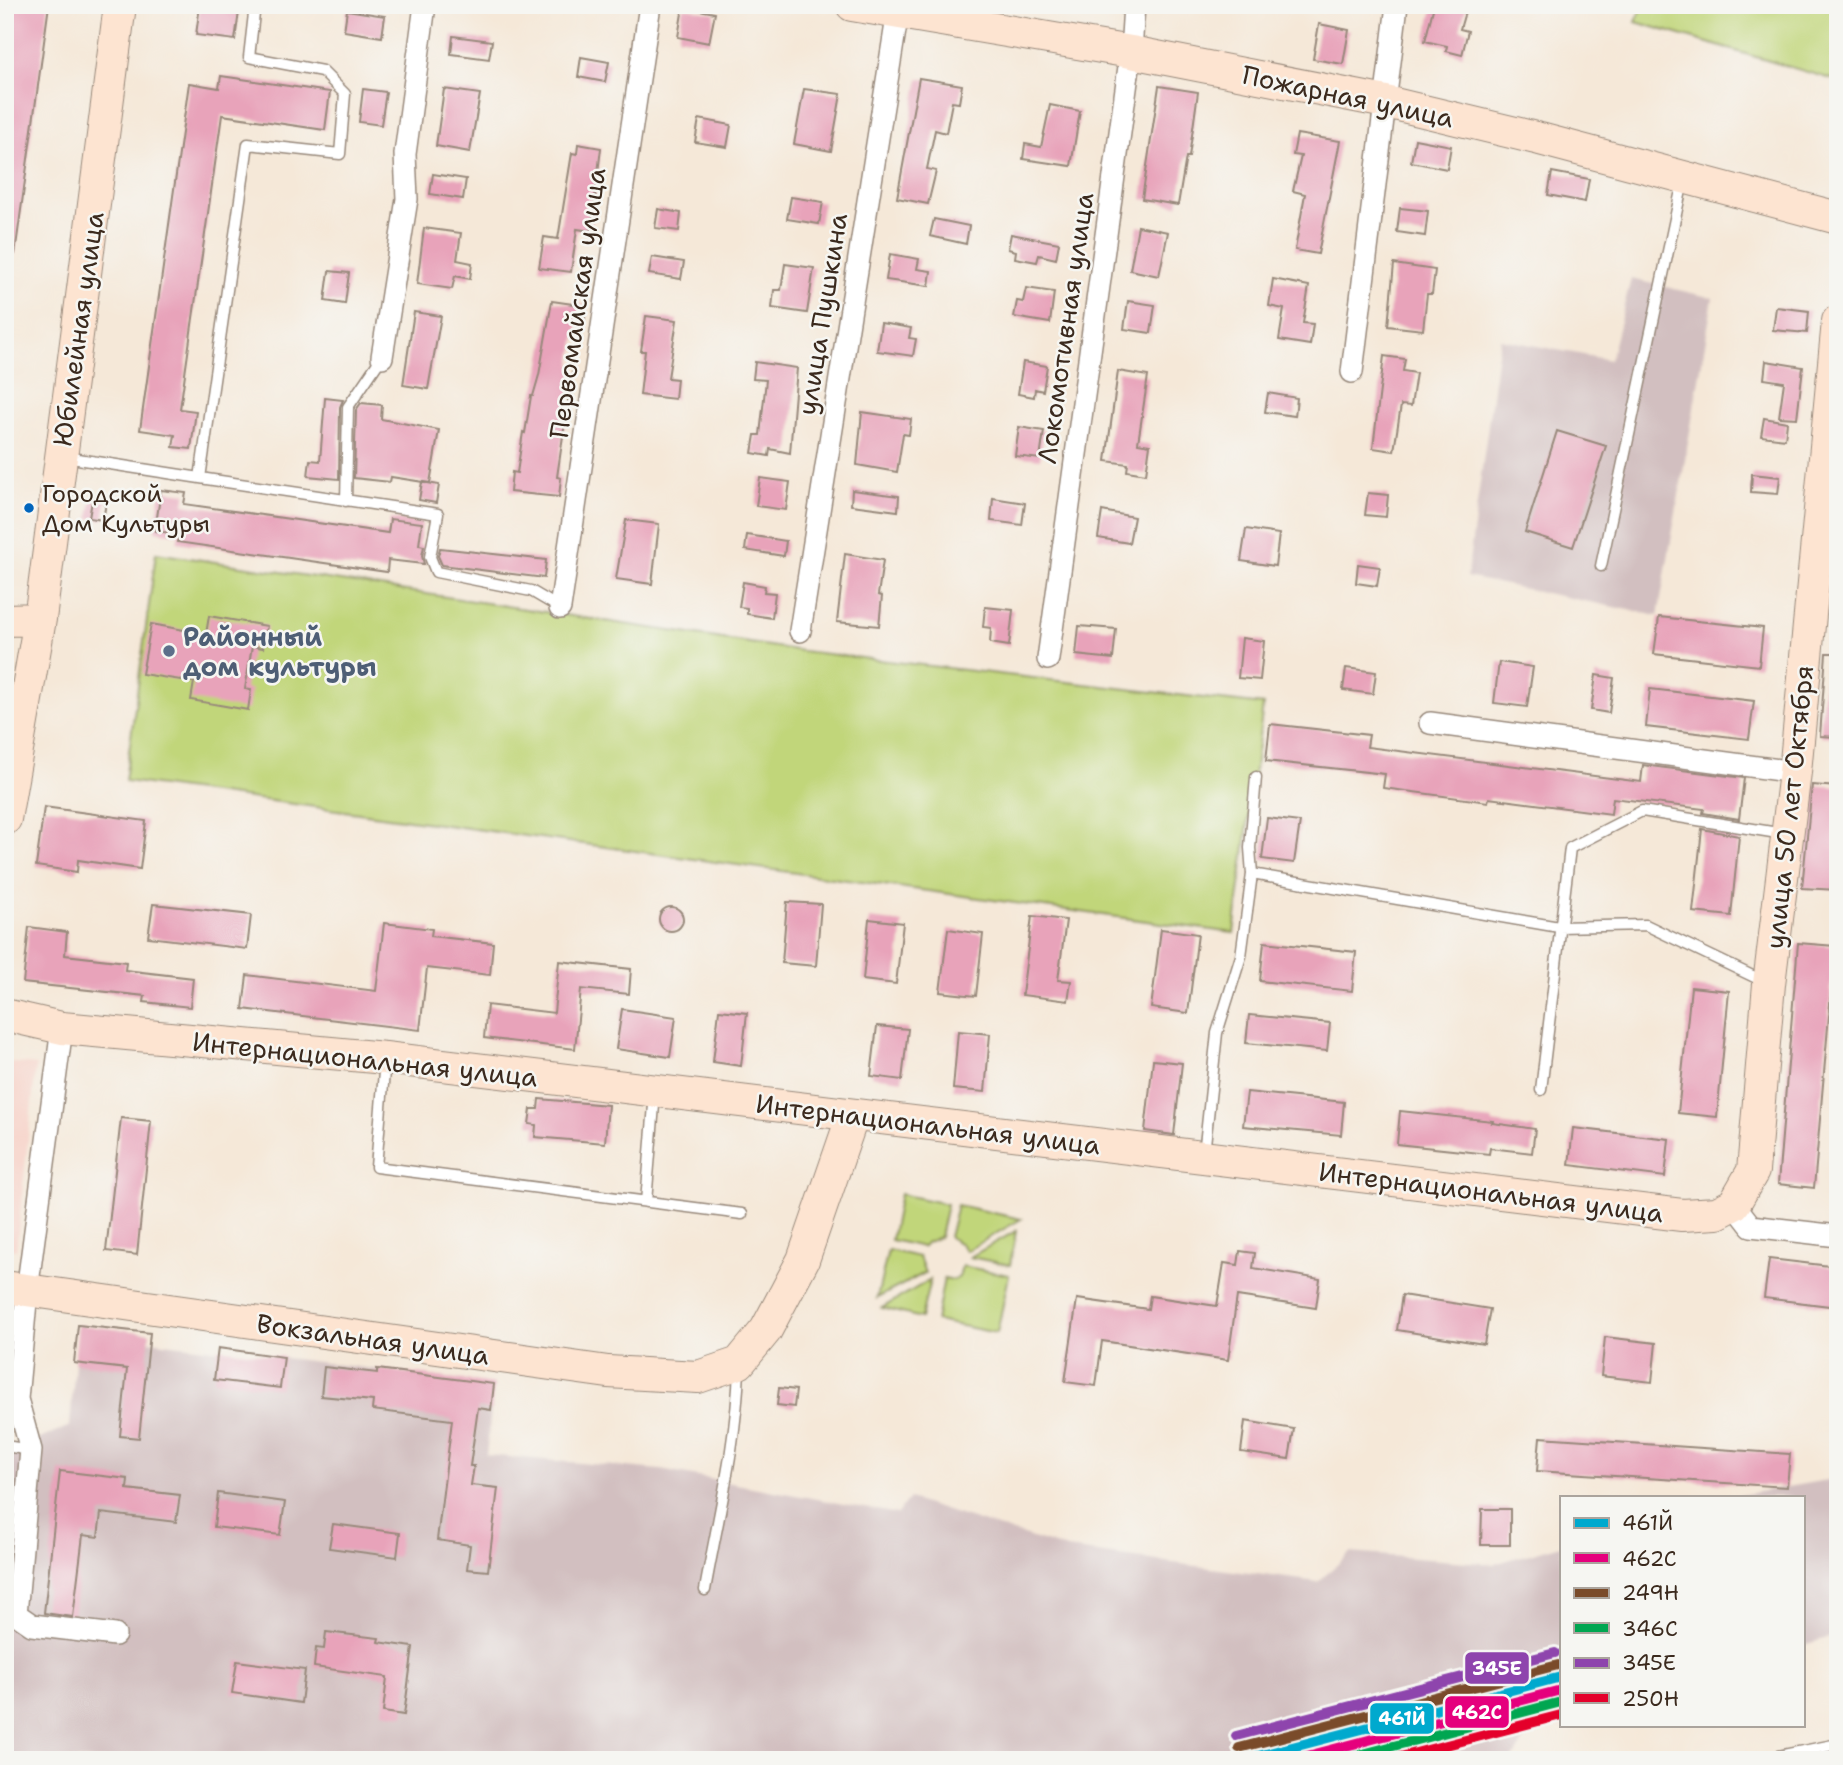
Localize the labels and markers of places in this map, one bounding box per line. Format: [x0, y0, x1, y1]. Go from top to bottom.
place label: Городской Дом Культуры [42, 478, 210, 540]
marker: Городской Дом Культуры [22, 501, 36, 515]
place label: Районный дом культуры [183, 619, 377, 684]
marker: Районный дом культуры [161, 643, 177, 659]

